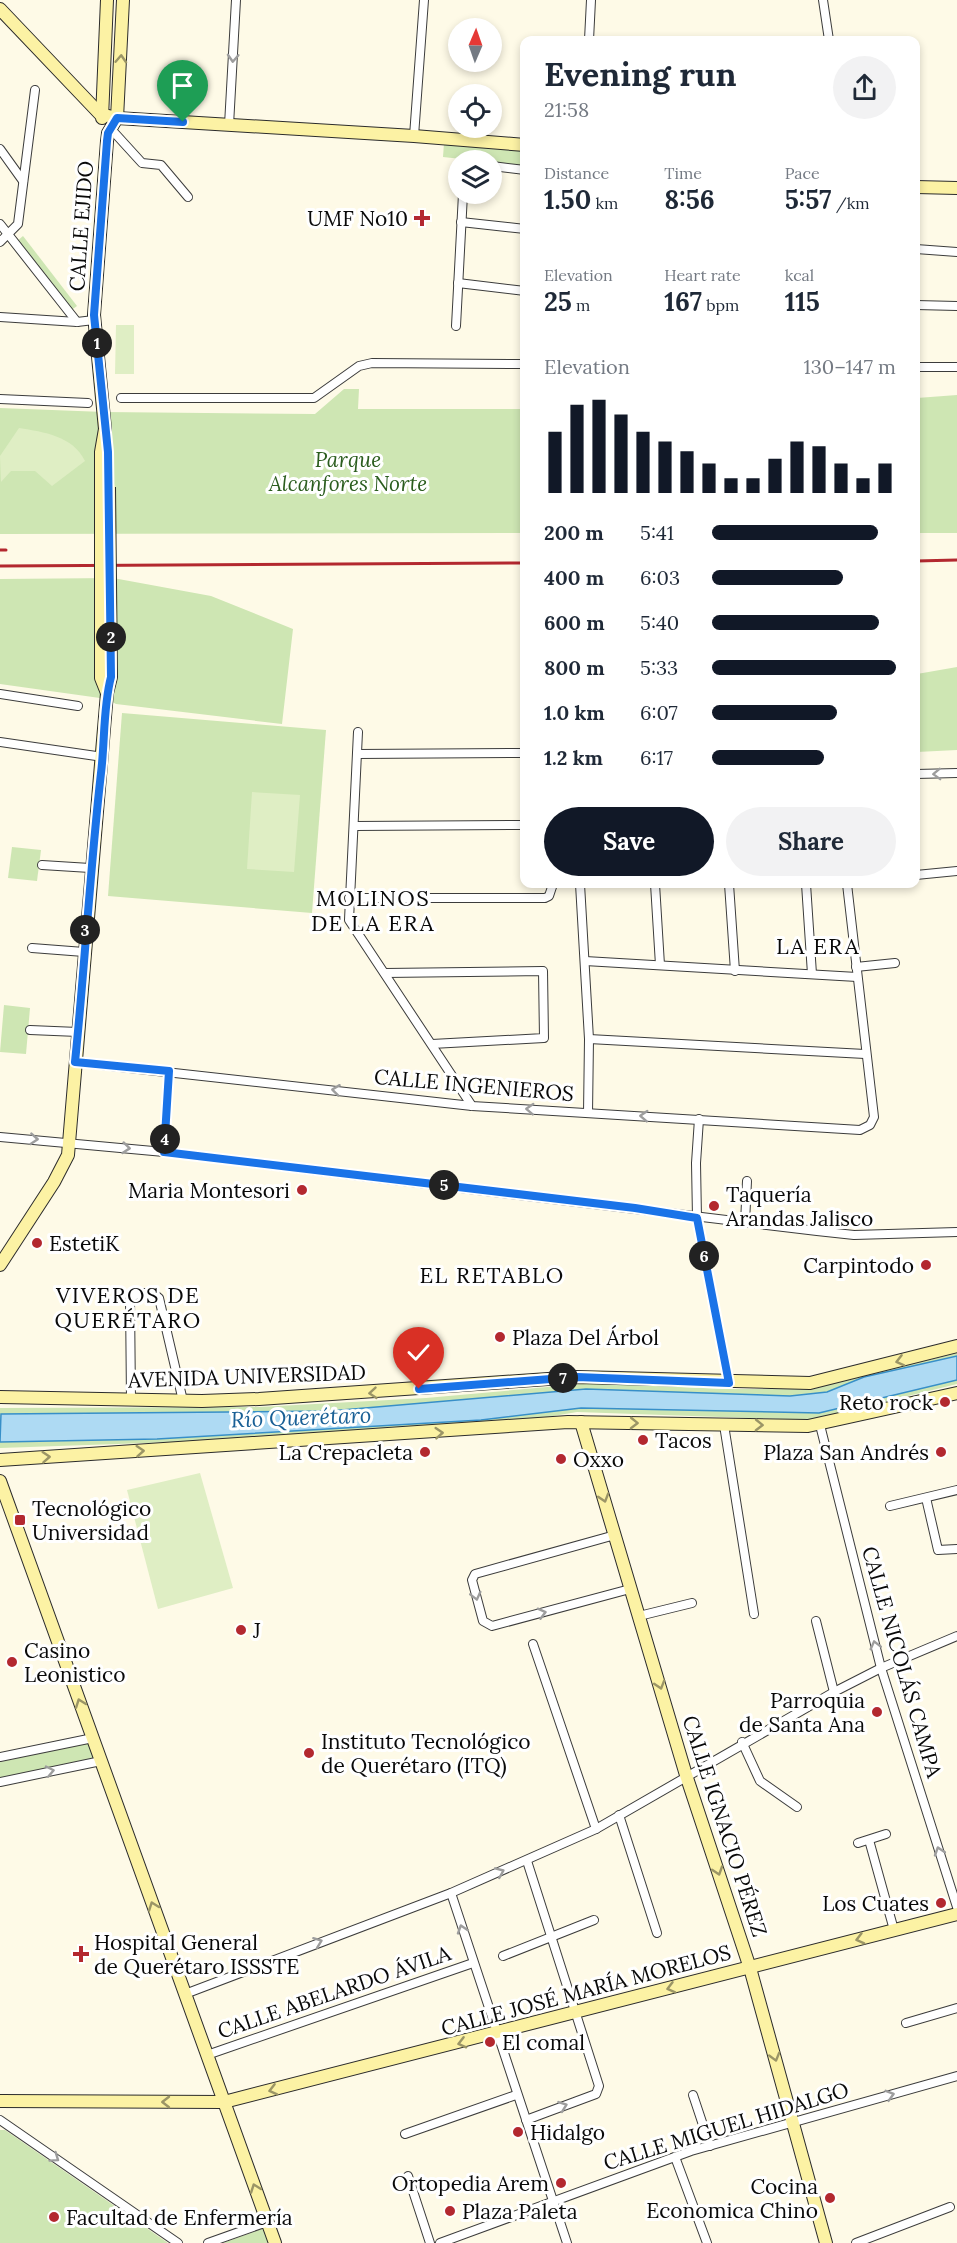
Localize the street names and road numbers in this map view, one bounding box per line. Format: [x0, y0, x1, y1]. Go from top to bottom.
street label: CALLE EJIDO [63, 160, 99, 292]
street label: CALLE INGENIEROS [373, 1063, 575, 1107]
street label: AVENIDA UNIVERSIDAD [127, 1358, 366, 1394]
street label: CALLE NICOLÁS CAMPA [856, 1543, 948, 1782]
street label: CALLE IGNACIO PÉREZ [676, 1712, 774, 1940]
street label: CALLE JOSÉ MARÍA MORELOS [438, 1938, 734, 2042]
street label: CALLE ABELARDO ÁVILA [214, 1939, 455, 2045]
street label: CALLE MIGUEL HIDALGO [600, 2076, 852, 2176]

